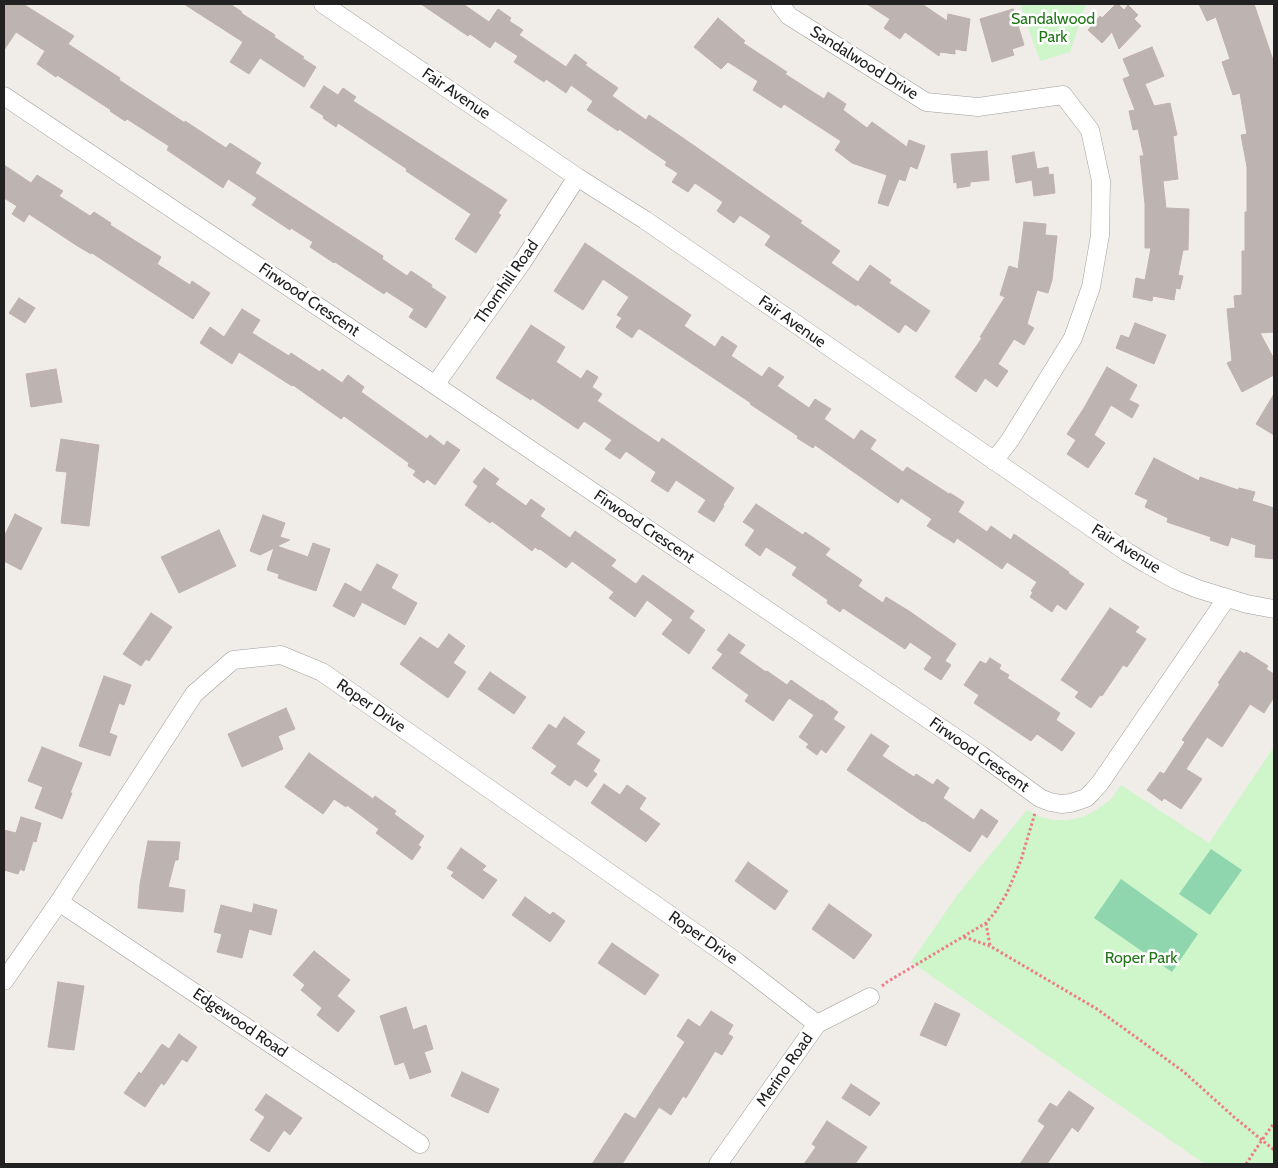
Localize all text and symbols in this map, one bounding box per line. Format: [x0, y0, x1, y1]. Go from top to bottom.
park label: Sandalwood Park [1011, 9, 1095, 47]
street label: Sandalwood Drive [806, 22, 922, 104]
street label: Fair Avenue [418, 64, 494, 124]
street label: Thornhill Road [471, 236, 543, 328]
street label: Firwood Crescent [255, 259, 363, 341]
street label: Fair Avenue [755, 292, 829, 352]
street label: Firwood Crescent [590, 486, 698, 568]
street label: Fair Avenue [1088, 520, 1164, 578]
street label: Roper Drive [333, 675, 409, 737]
street label: Firwood Crescent [925, 714, 1033, 796]
street label: Roper Drive [665, 907, 741, 969]
park label: Roper Park [1105, 948, 1177, 968]
street label: Edgewood Road [189, 984, 291, 1062]
street label: Merino Road [753, 1029, 817, 1111]

